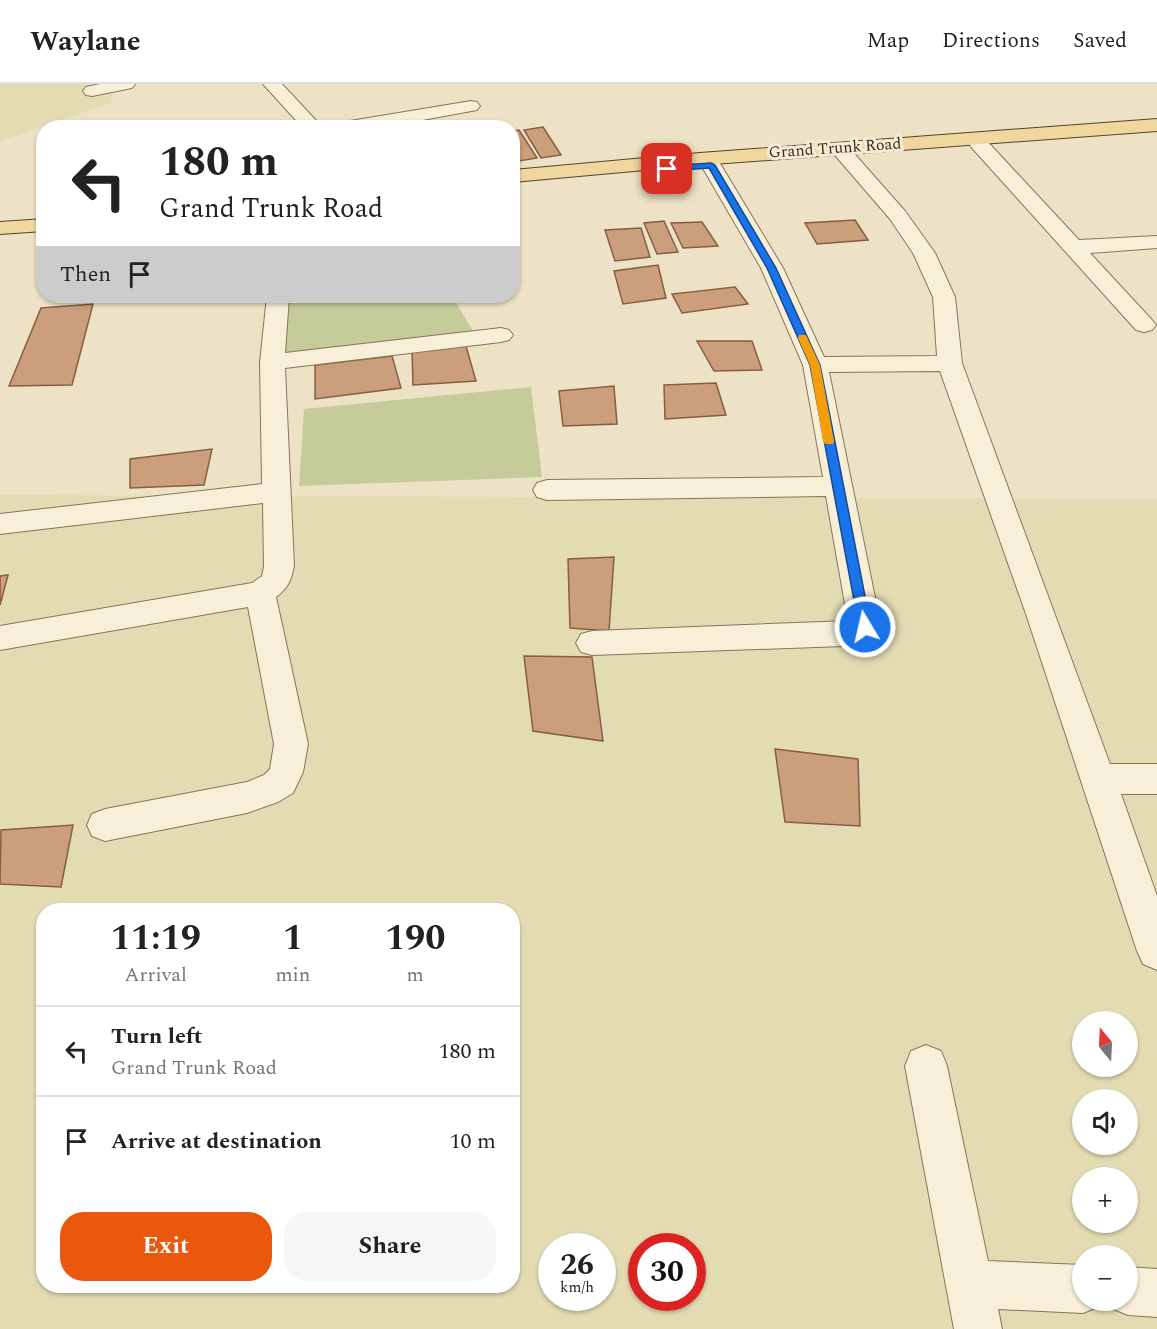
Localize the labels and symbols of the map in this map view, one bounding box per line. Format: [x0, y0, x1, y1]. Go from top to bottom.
street label: Grand Trunk Road [768, 131, 902, 165]
pin [641, 143, 692, 194]
position arrow [833, 595, 897, 659]
north arrow [1072, 1011, 1138, 1077]
speed limit sign: 30 [628, 1233, 706, 1311]

